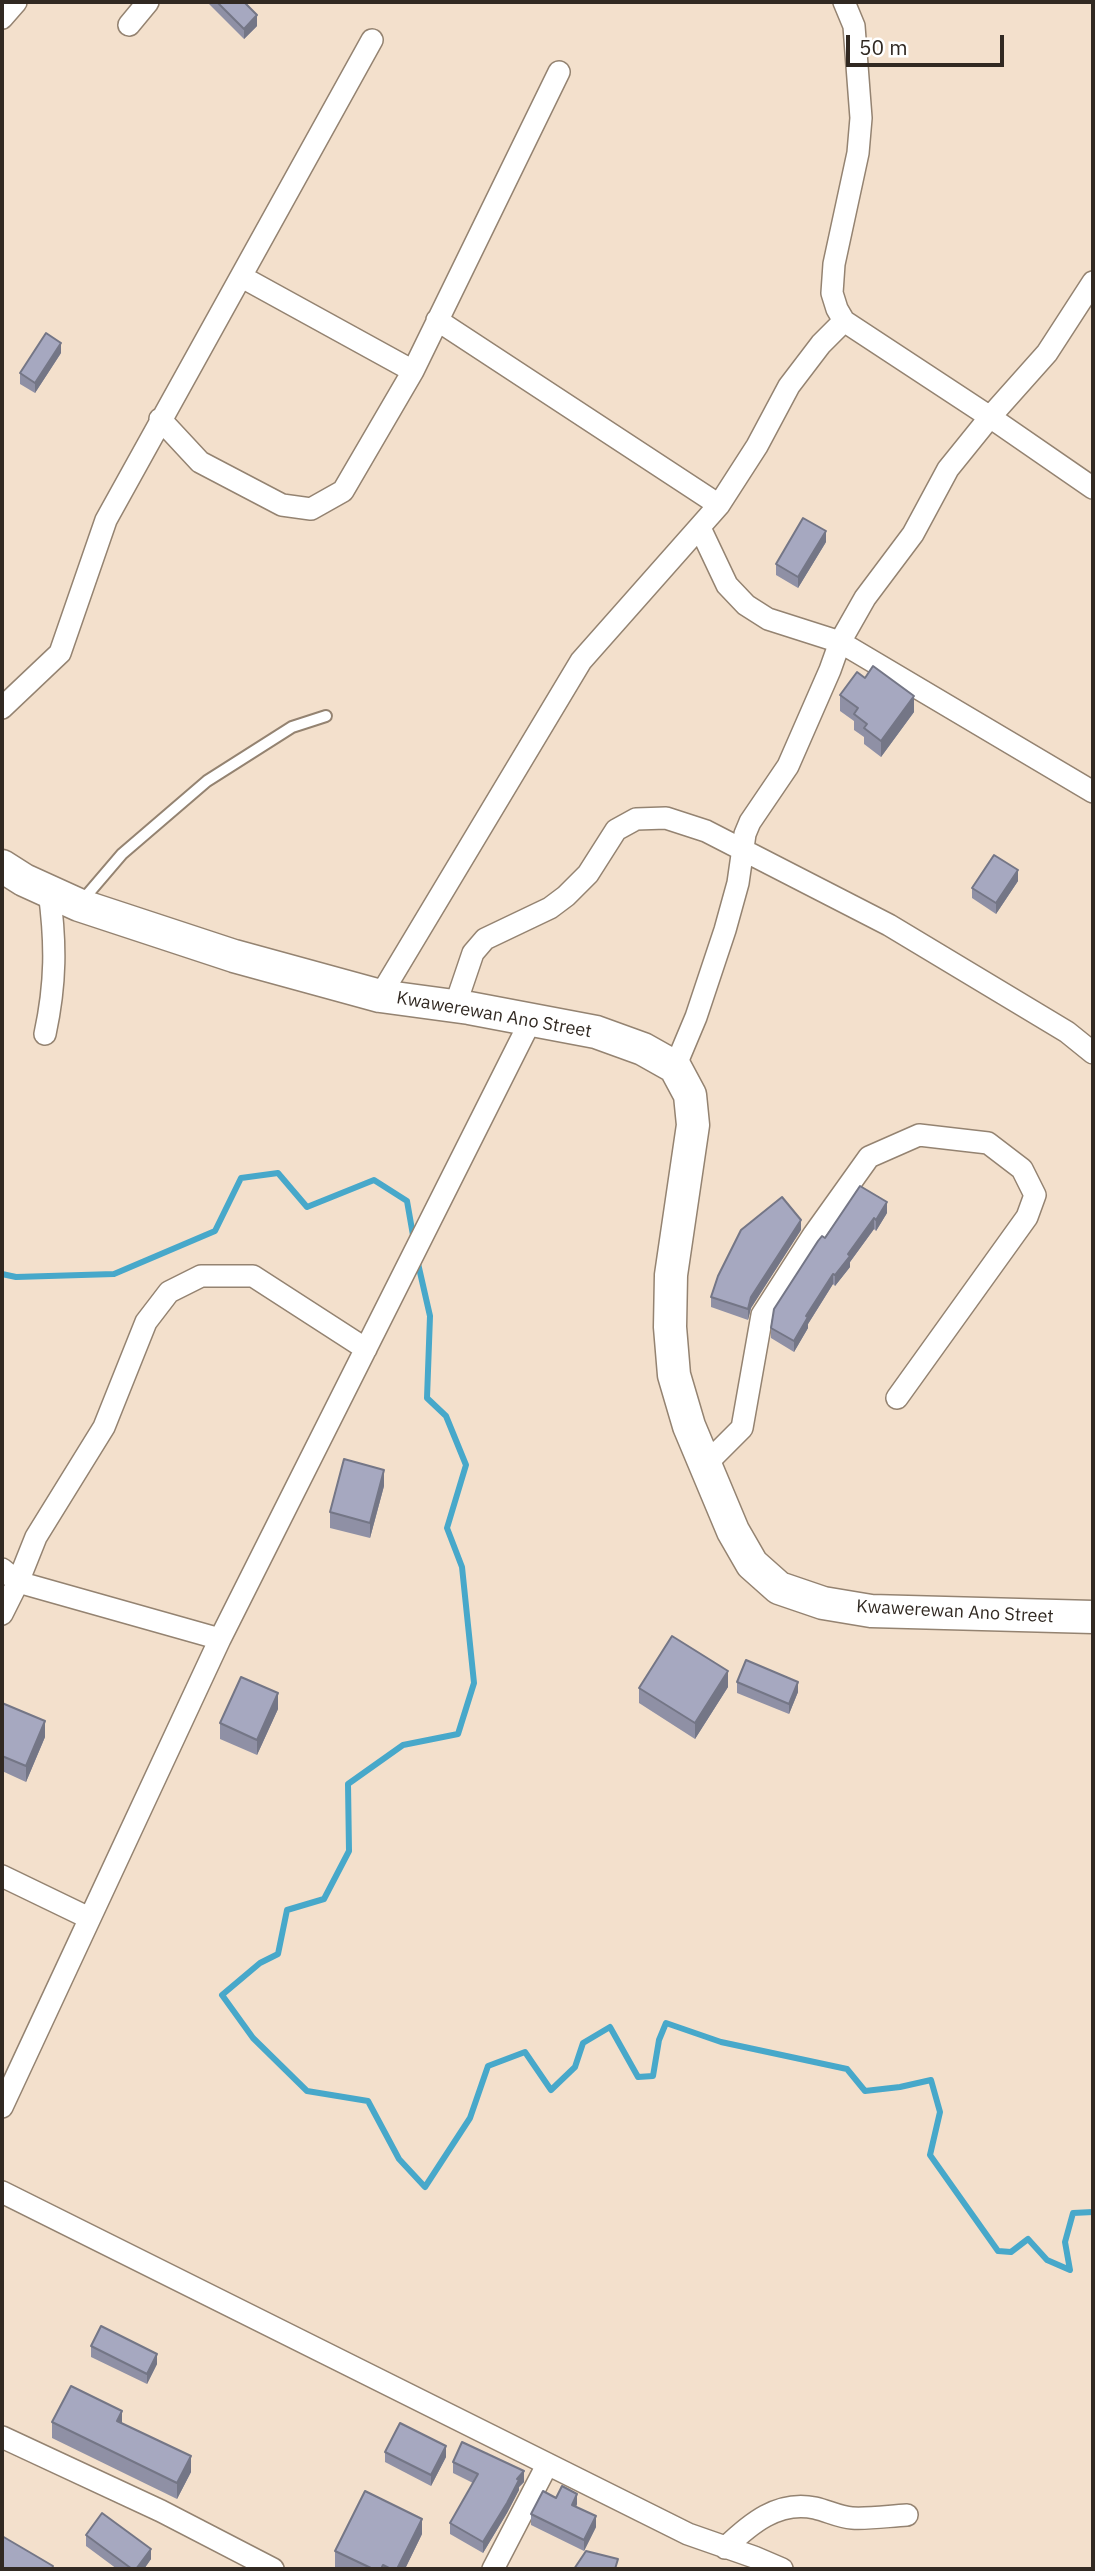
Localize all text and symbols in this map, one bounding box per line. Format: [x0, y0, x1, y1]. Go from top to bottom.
scale bar [850, 21, 1007, 65]
text: 50 m [859, 33, 908, 61]
street label: Kwawerewan Ano Street [395, 987, 593, 1043]
street label: Kwawerewan Ano Street [856, 1596, 1054, 1628]

